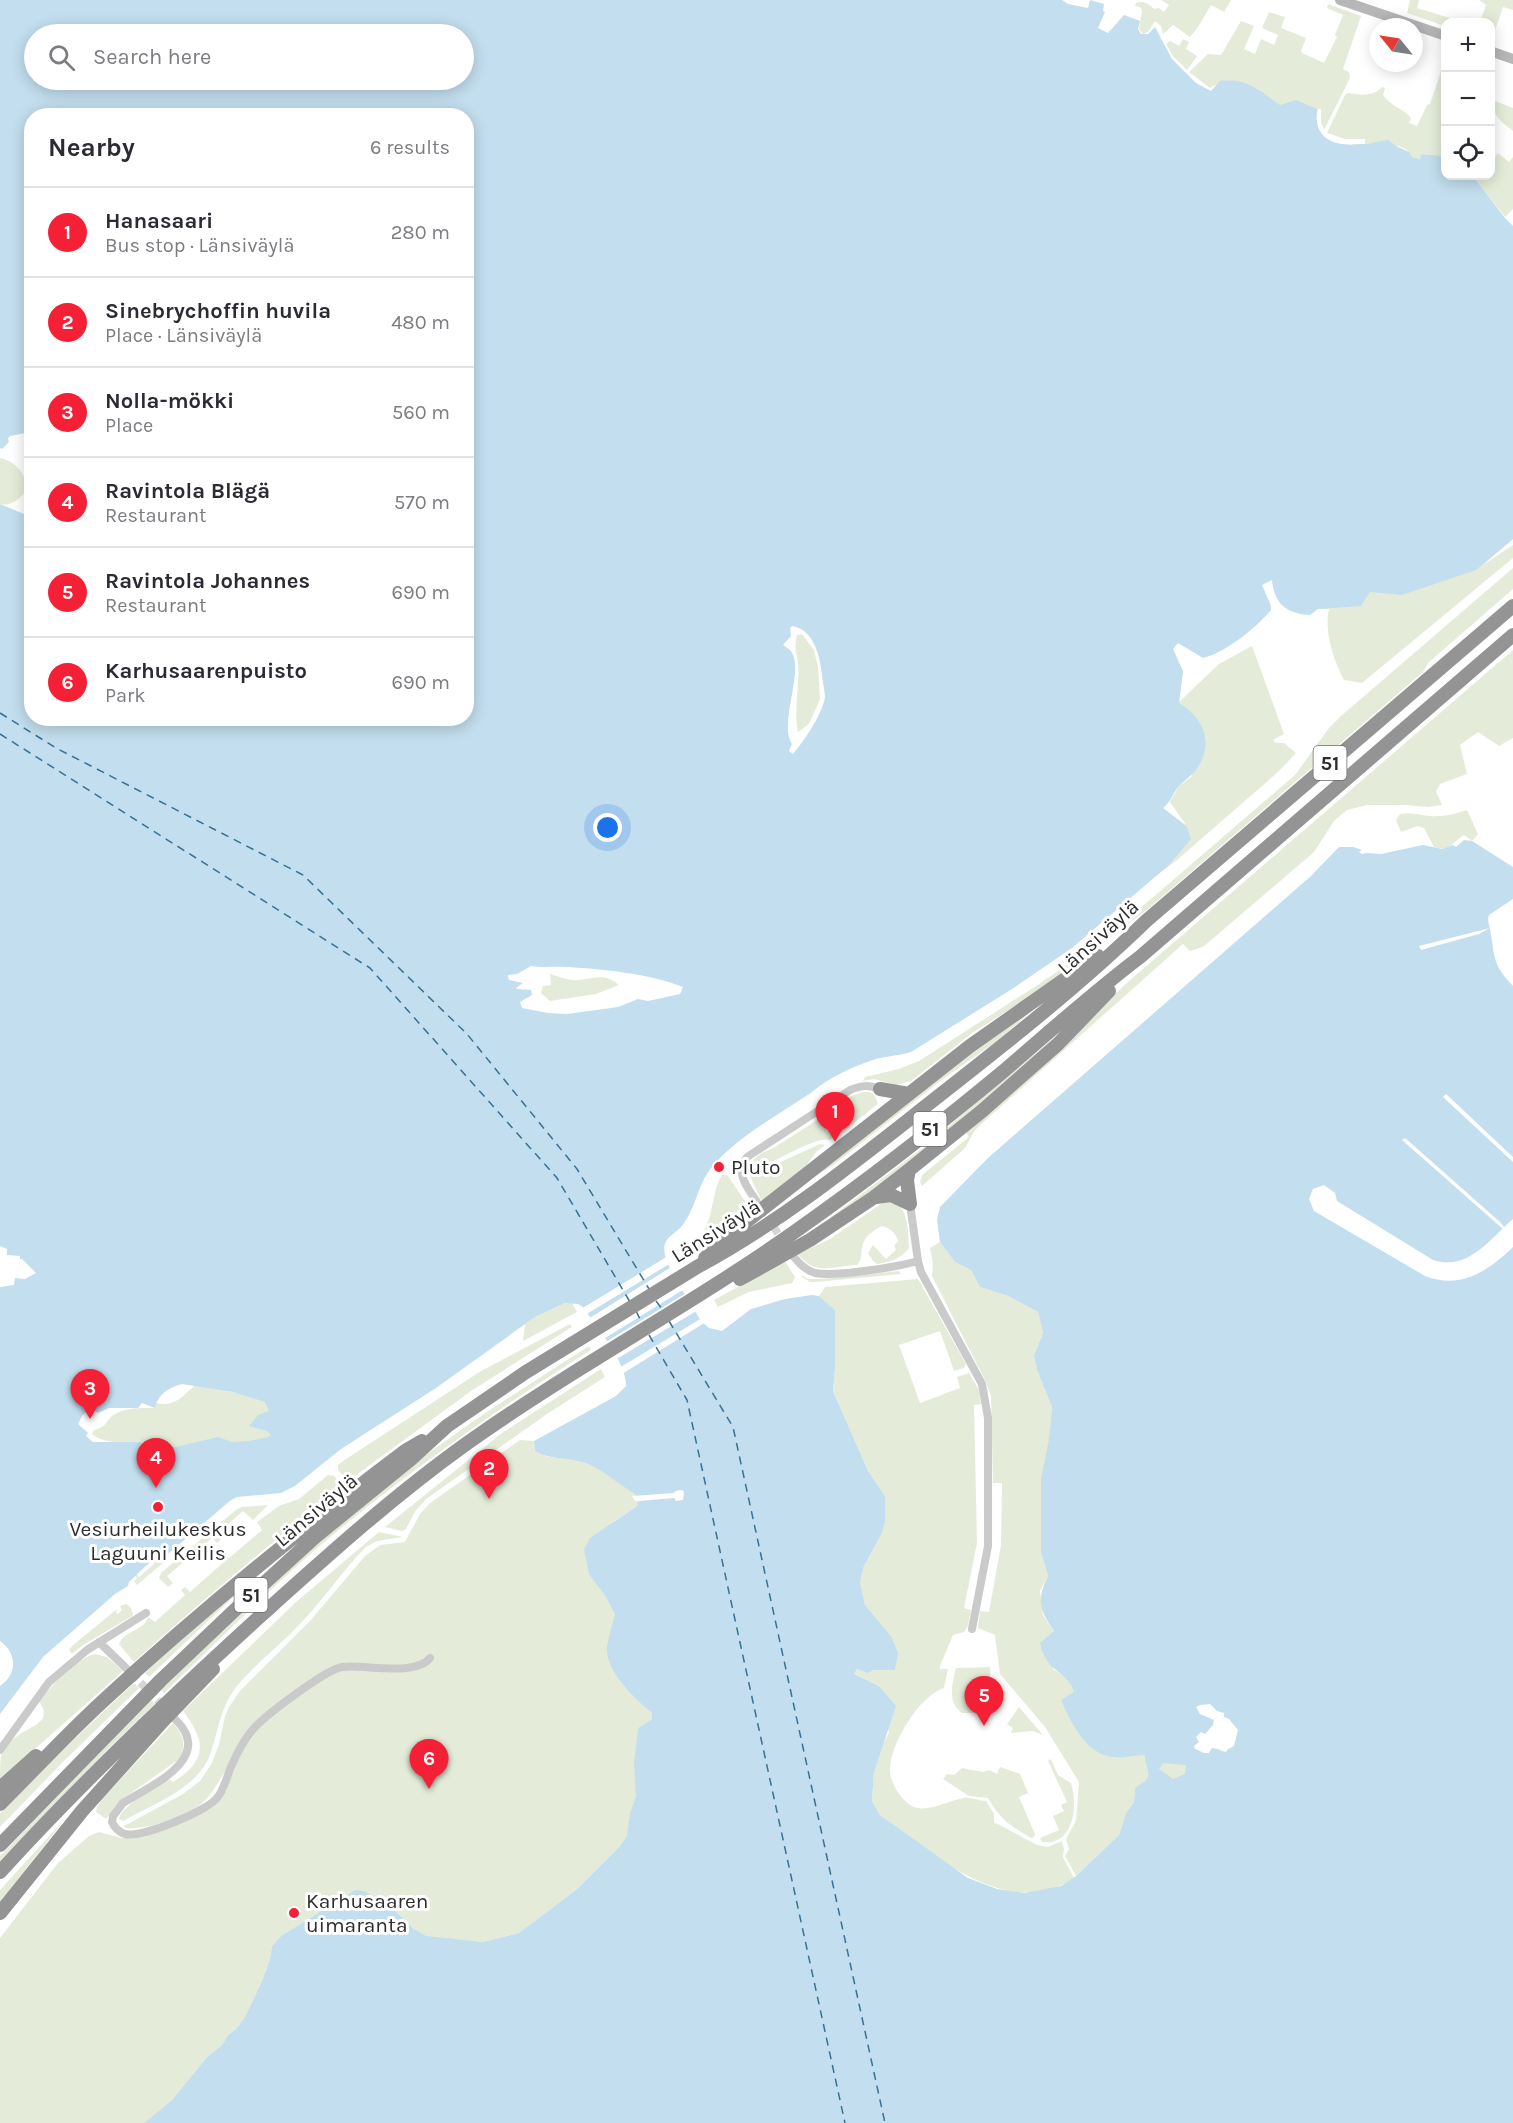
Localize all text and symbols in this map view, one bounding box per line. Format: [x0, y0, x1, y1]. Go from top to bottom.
north arrow [1369, 18, 1423, 72]
map controls [1441, 18, 1495, 180]
button: + [1441, 18, 1495, 72]
search box [24, 24, 474, 90]
icon: search [45, 41, 78, 74]
text: Search here [93, 44, 211, 70]
button: − [1441, 72, 1495, 126]
button: locate [1441, 126, 1495, 180]
text: Nearby [48, 132, 135, 163]
text: 6 results [370, 136, 450, 159]
text: Hanasaari [105, 208, 213, 234]
text: 1 [64, 221, 71, 244]
text: 280 m [391, 221, 450, 244]
text: Bus stop · Länsiväylä [105, 234, 294, 257]
text: Sinebrychoffin huvila [105, 298, 331, 324]
text: 2 [61, 311, 74, 334]
text: 480 m [391, 311, 450, 334]
text: Place · Länsiväylä [105, 324, 262, 347]
text: Nolla-mökki [105, 388, 234, 414]
text: 3 [61, 401, 74, 424]
text: 560 m [392, 401, 450, 424]
text: Place [105, 414, 153, 437]
text: Ravintola Blägä [105, 478, 270, 504]
text: 4 [62, 491, 73, 514]
text: 570 m [394, 491, 450, 514]
text: Restaurant [105, 504, 207, 527]
text: Ravintola Johannes [105, 568, 310, 594]
text: 5 [62, 581, 73, 604]
text: 690 m [392, 581, 450, 604]
text: Restaurant [105, 594, 207, 617]
text: Karhusaarenpuisto [105, 658, 307, 684]
text: 6 [61, 671, 74, 694]
text: 690 m [392, 671, 450, 694]
text: Park [105, 684, 146, 707]
road number: 51 [1314, 746, 1346, 780]
your location [593, 813, 622, 842]
street label: Länsiväylä [1053, 894, 1143, 980]
pin: 1 [816, 1092, 854, 1142]
road number: 51 [914, 1112, 946, 1146]
place label: Pluto [731, 1155, 781, 1179]
marker: Pluto [712, 1160, 726, 1174]
street label: Länsiväylä [667, 1194, 765, 1268]
pin: 3 [70, 1370, 110, 1419]
pin: 4 [136, 1438, 176, 1488]
pin: 2 [470, 1450, 508, 1499]
street label: Länsiväylä [270, 1468, 362, 1552]
marker: Vesiurheilukeskus Laguuni Keilis [151, 1500, 165, 1514]
place label: Vesiurheilukeskus Laguuni Keilis [69, 1517, 247, 1565]
road number: 51 [234, 1578, 268, 1612]
pin: 5 [964, 1676, 1004, 1726]
pin: 6 [410, 1740, 448, 1789]
place label: Karhusaaren uimaranta [306, 1889, 429, 1937]
marker: Karhusaaren uimaranta [287, 1906, 301, 1920]

